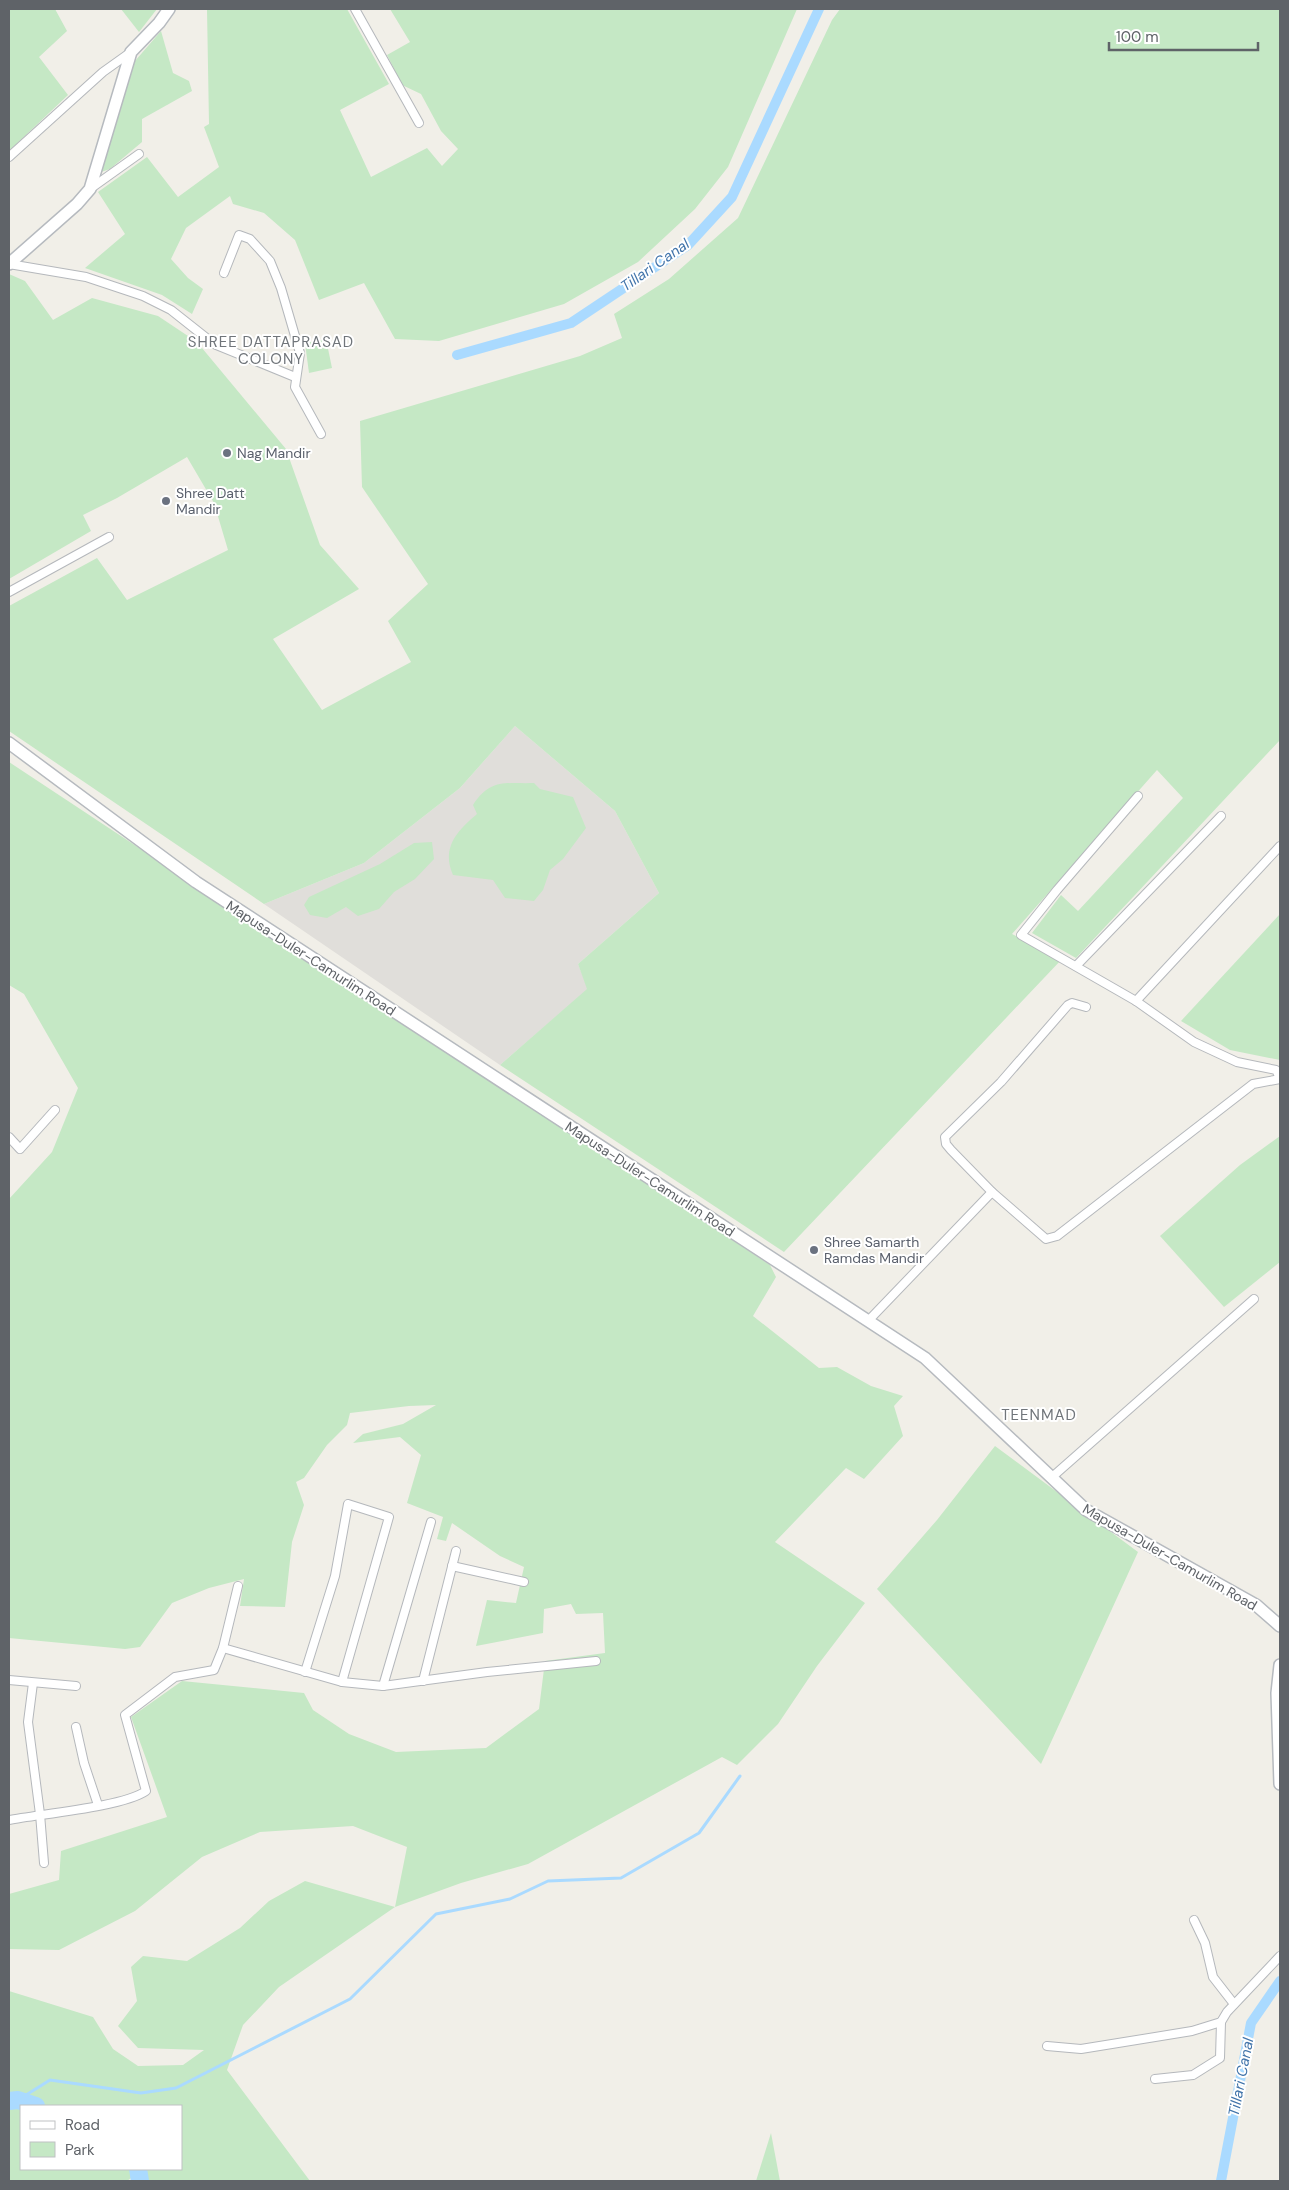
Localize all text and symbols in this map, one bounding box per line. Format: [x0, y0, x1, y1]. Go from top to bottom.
scale bar [1109, 20, 1258, 52]
text: 100 m [1116, 27, 1159, 47]
water label: Tillari Canal [617, 234, 694, 296]
district label: SHREE DATTAPRASAD COLONY [188, 332, 354, 369]
place label: Nag Mandir [237, 444, 311, 462]
marker: Nag Mandir [221, 447, 233, 459]
place label: Shree Datt Mandir [176, 484, 245, 518]
marker: Shree Datt Mandir [160, 495, 172, 507]
street label: Mapusa-Duler-Camurlim Road [223, 896, 399, 1020]
street label: Mapusa-Duler-Camurlim Road [562, 1117, 738, 1241]
place label: Shree Samarth Ramdas Mandir [824, 1233, 924, 1267]
marker: Shree Samarth Ramdas Mandir [808, 1244, 820, 1256]
district label: TEENMAD [1001, 1405, 1077, 1425]
street label: Mapusa-Duler-Camurlim Road [1080, 1500, 1260, 1614]
water label: Tillari Canal [1224, 2035, 1259, 2118]
legend [20, 2105, 182, 2170]
text: Road [65, 2115, 100, 2135]
text: Park [65, 2140, 95, 2160]

